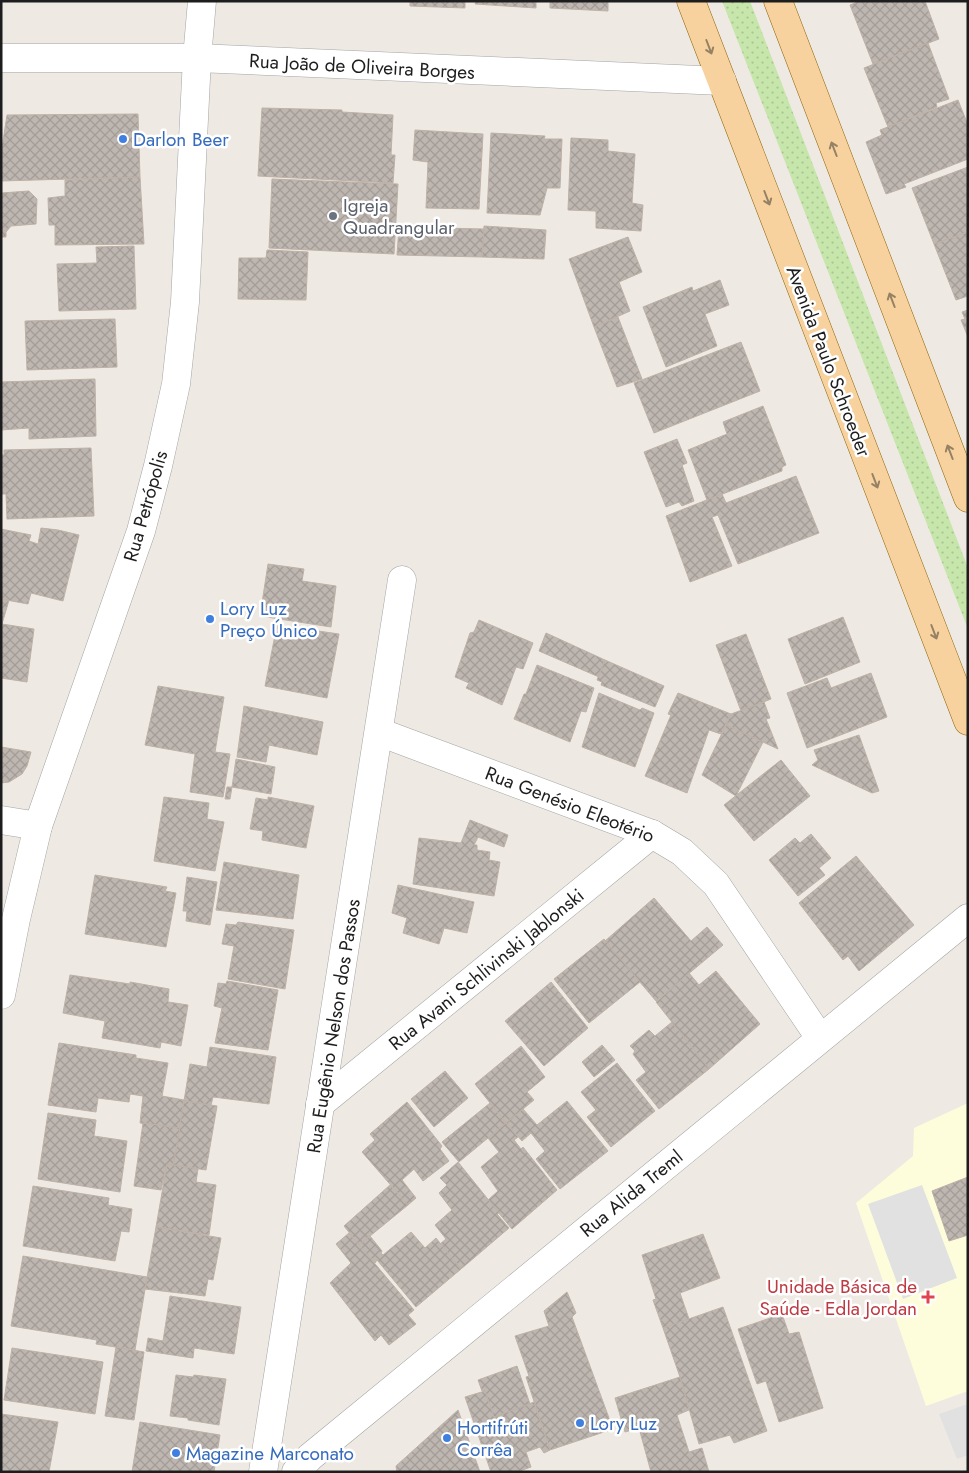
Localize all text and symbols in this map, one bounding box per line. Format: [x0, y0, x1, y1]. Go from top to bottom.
one-way arrow [704, 39, 714, 54]
street label: Rua João de Oliveira Borges [248, 47, 476, 86]
place label: Darlon Beer [133, 126, 229, 153]
marker: Darlon Beer [117, 133, 129, 145]
one-way arrow [829, 141, 838, 157]
one-way arrow [763, 190, 772, 206]
place label: Igreja Quadrangular [343, 192, 455, 241]
marker: Igreja Quadrangular [327, 210, 339, 222]
street label: Avenida Paulo Schroeder [780, 262, 878, 461]
one-way arrow [887, 293, 896, 308]
one-way arrow [945, 445, 954, 460]
street label: Rua Petrópolis [117, 447, 174, 565]
one-way arrow [871, 473, 881, 488]
place label: Lory Luz Preço Único [220, 595, 317, 644]
marker: Lory Luz Preço Único [204, 613, 216, 625]
one-way arrow [930, 624, 939, 640]
street label: Rua Genésio Eleotério [481, 760, 658, 849]
street label: Rua Avani Schlivinski Jablonski [383, 882, 590, 1057]
street label: Rua Eugênio Nelson dos Passos [300, 897, 367, 1155]
street label: Rua Alida Treml [574, 1143, 689, 1243]
place label: Unidade Básica de Saúde - Edla Jordan [760, 1273, 917, 1322]
marker: Unidade Básica de Saúde - Edla Jordan [921, 1290, 935, 1304]
place label: Lory Luz [590, 1410, 657, 1437]
place label: Hortifrúti Corrêa [457, 1414, 528, 1463]
marker: Lory Luz [574, 1417, 586, 1429]
marker: Hortifrúti Corrêa [441, 1432, 453, 1444]
place label: Magazine Marconato [186, 1440, 354, 1467]
marker: Magazine Marconato [170, 1447, 182, 1459]

